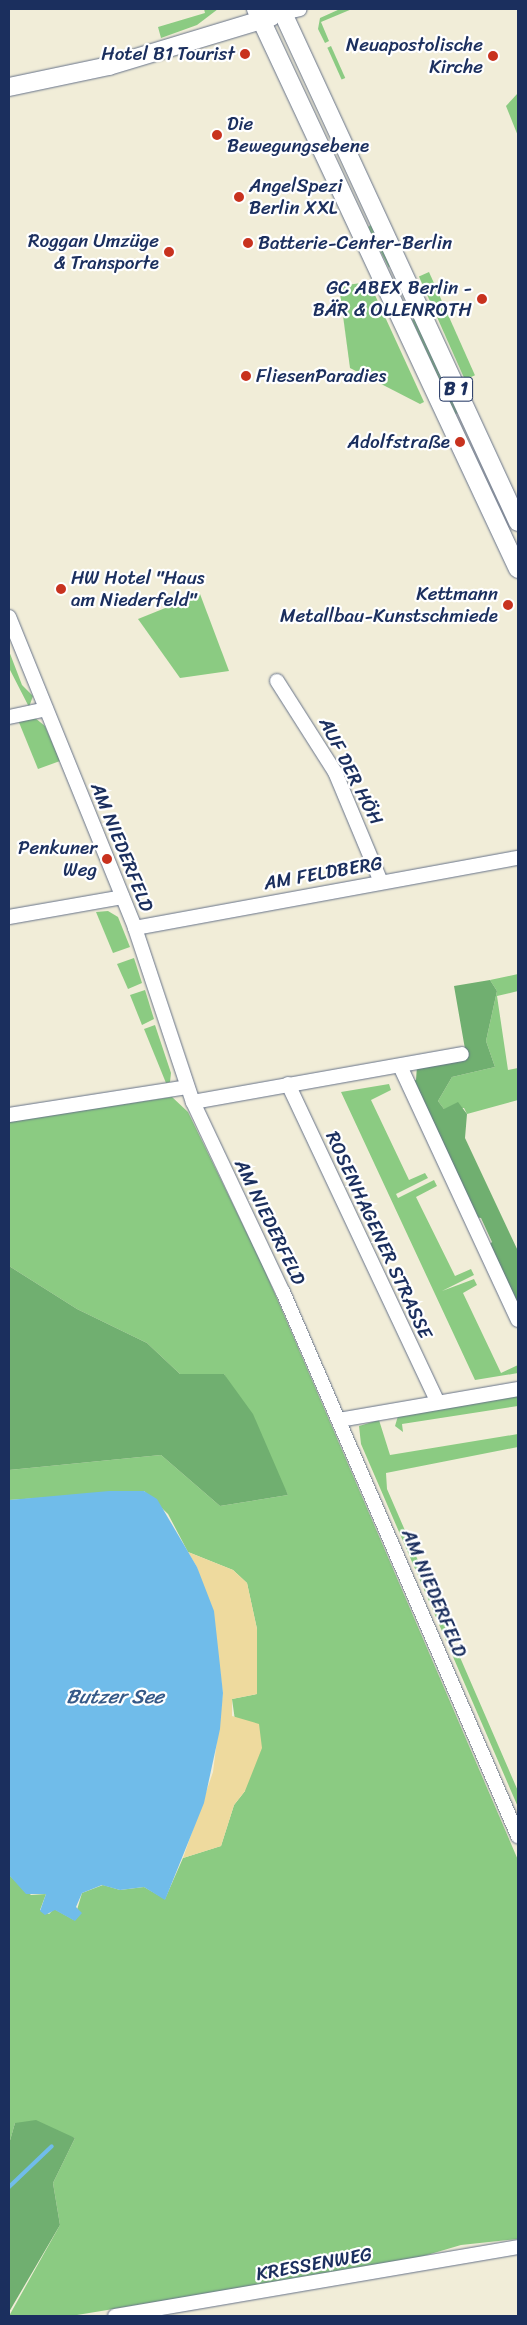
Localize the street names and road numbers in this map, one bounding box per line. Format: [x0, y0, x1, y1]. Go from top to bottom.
road number: B 1 [438, 374, 474, 404]
street label: AUF DER HÖH [314, 713, 388, 829]
street label: AM NIEDERFELD [86, 779, 158, 915]
street label: AM FELDBERG [262, 851, 384, 895]
street label: ROSENHAGENER STRASSE [320, 1127, 438, 1343]
street label: AM NIEDERFELD [229, 1155, 311, 1289]
street label: AM NIEDERFELD [396, 1525, 472, 1661]
street label: KRESSENWEG [254, 2243, 374, 2285]

